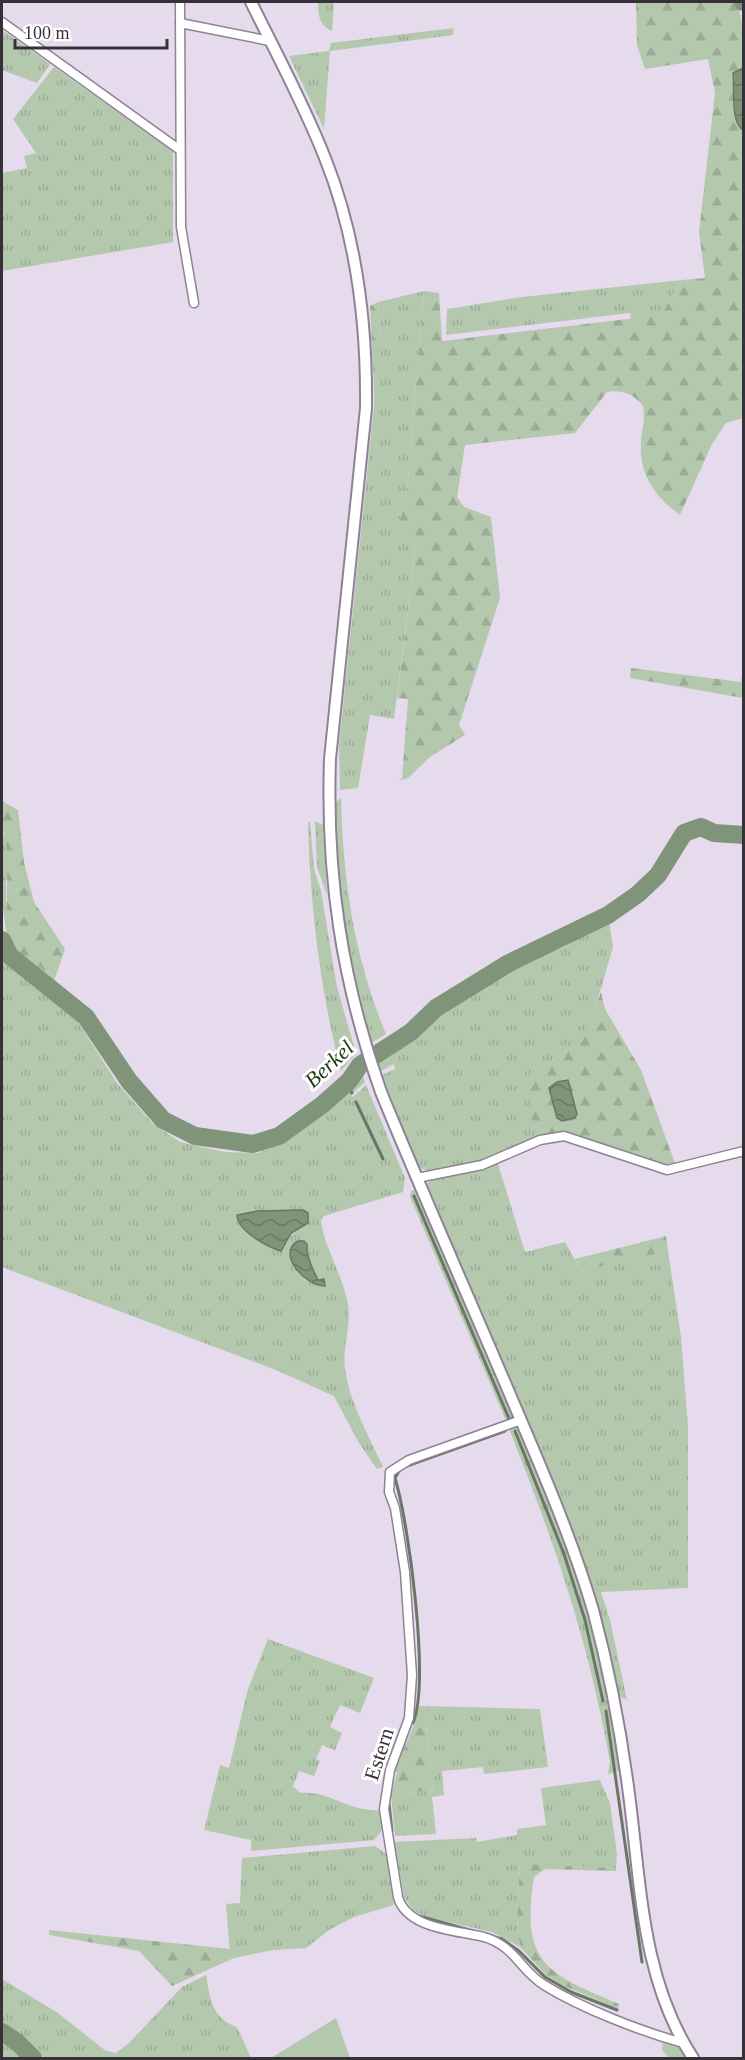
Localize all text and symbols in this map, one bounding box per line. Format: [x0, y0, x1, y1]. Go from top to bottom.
scale bar [15, 12, 166, 50]
text: 100 m [24, 23, 70, 43]
water label: Berkel [299, 1035, 359, 1093]
street label: Estern [359, 1724, 399, 1783]

